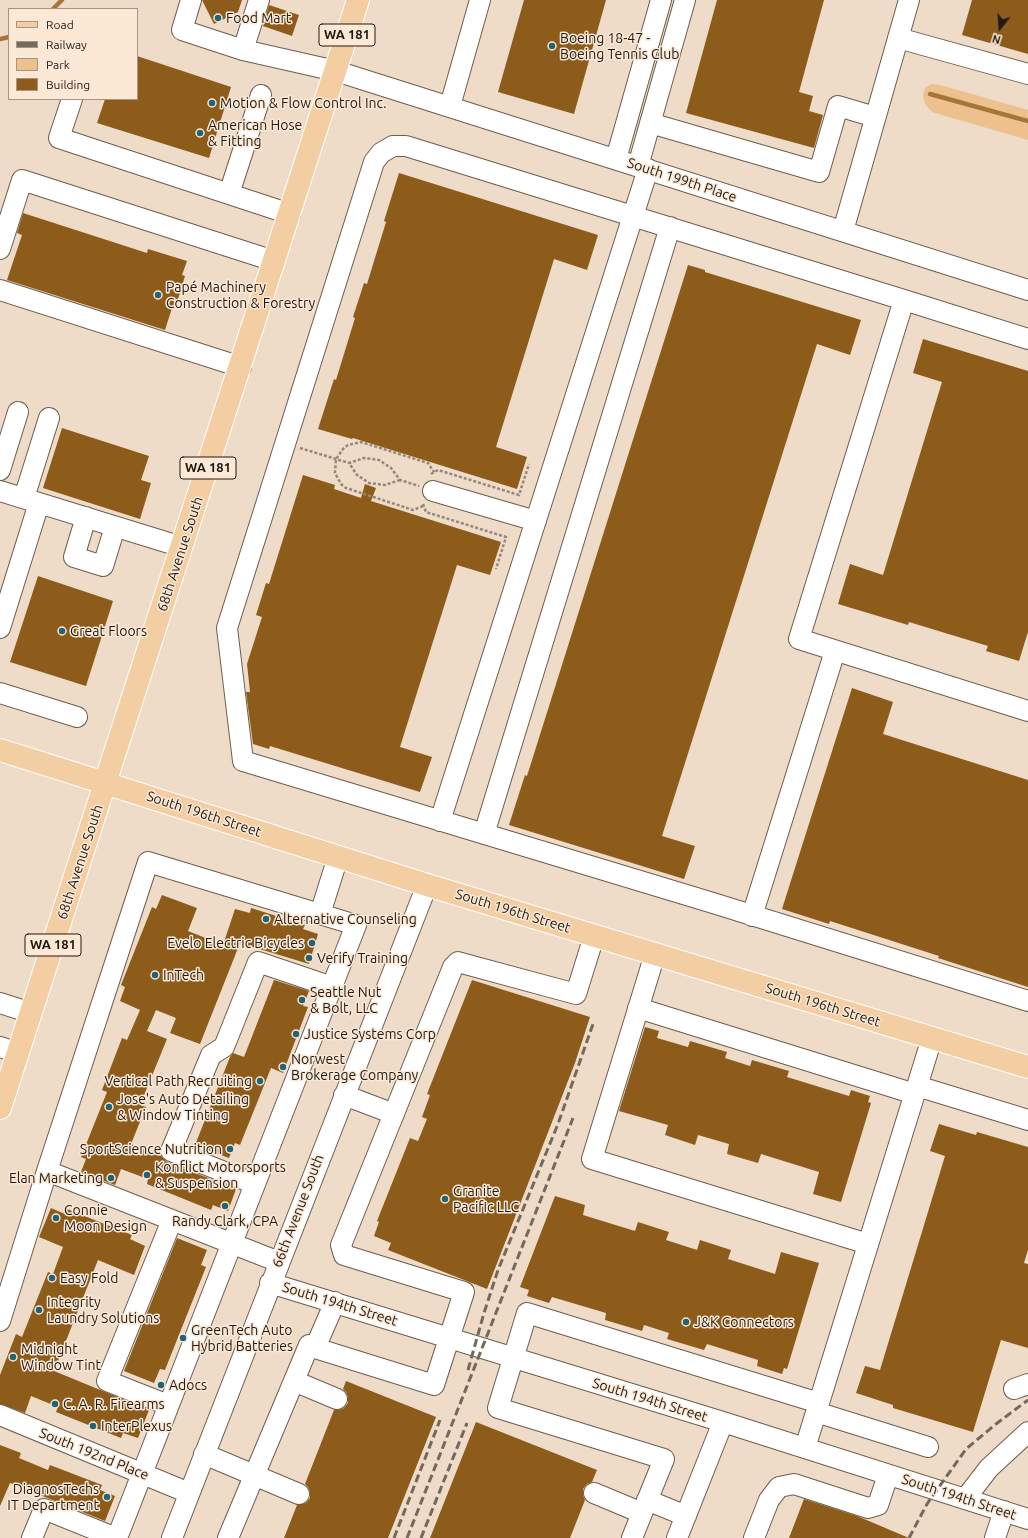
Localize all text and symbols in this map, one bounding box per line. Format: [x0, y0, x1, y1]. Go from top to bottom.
legend [8, 8, 138, 100]
north arrow [980, 8, 1020, 48]
place label: Food Mart [226, 10, 291, 26]
marker: Food Mart [213, 13, 223, 23]
text: Road [46, 18, 74, 31]
road number: WA 181 [319, 24, 375, 46]
place label: Boeing 18-47 - Boeing Tennis Club [560, 30, 679, 62]
text: N [991, 33, 1002, 46]
text: Railway [46, 38, 87, 51]
marker: Boeing 18-47 - Boeing Tennis Club [547, 41, 557, 51]
text: Park [46, 58, 70, 71]
text: Building [46, 78, 90, 91]
place label: Motion & Flow Control Inc. [220, 95, 387, 111]
marker: Motion & Flow Control Inc. [207, 98, 217, 108]
place label: American Hose & Fitting [208, 117, 302, 150]
marker: American Hose & Fitting [195, 128, 205, 138]
street label: South 199th Place [625, 154, 739, 206]
place label: Papé Machinery Construction & Forestry [166, 279, 315, 312]
marker: Papé Machinery Construction & Forestry [153, 290, 163, 300]
road number: WA 181 [180, 457, 236, 479]
street label: 68th Avenue South [153, 494, 207, 614]
place label: Great Floors [70, 623, 147, 639]
marker: Great Floors [57, 626, 67, 636]
street label: South 196th Street [144, 788, 264, 840]
street label: 68th Avenue South [53, 802, 107, 922]
street label: South 196th Street [453, 885, 573, 937]
place label: Alternative Counseling [274, 911, 417, 927]
marker: Alternative Counseling [261, 914, 271, 924]
road number: WA 181 [25, 934, 81, 956]
place label: Evelo Electric Bicycles [167, 935, 304, 951]
marker: Evelo Electric Bicycles [307, 938, 317, 948]
place label: Verify Training [317, 950, 408, 966]
marker: Verify Training [304, 953, 314, 963]
place label: InTech [163, 967, 204, 983]
marker: InTech [150, 970, 160, 980]
street label: South 196th Street [763, 979, 883, 1031]
place label: Seattle Nut & Bolt, LLC [310, 984, 381, 1016]
marker: Seattle Nut & Bolt, LLC [297, 995, 307, 1005]
place label: Justice Systems Corp [304, 1026, 436, 1042]
marker: Justice Systems Corp [291, 1029, 301, 1039]
place label: Norwest Brokerage Company [291, 1051, 418, 1084]
marker: Norwest Brokerage Company [278, 1062, 288, 1072]
place label: Vertical Path Recruiting [104, 1073, 252, 1089]
marker: Vertical Path Recruiting [255, 1076, 265, 1086]
place label: Jose's Auto Detailing & Window Tinting [117, 1091, 249, 1124]
marker: Jose's Auto Detailing & Window Tinting [104, 1102, 114, 1112]
place label: SportScience Nutrition [80, 1141, 222, 1157]
marker: SportScience Nutrition [225, 1144, 235, 1154]
street label: 66th Avenue South [269, 1152, 327, 1270]
place label: Konflict Motorsports & Suspension [155, 1159, 286, 1192]
place label: Elan Marketing [9, 1170, 103, 1186]
marker: Konflict Motorsports & Suspension [142, 1170, 152, 1180]
marker: Elan Marketing [106, 1173, 116, 1183]
place label: Granite Pacific LLC [453, 1183, 519, 1216]
marker: Granite Pacific LLC [440, 1194, 450, 1204]
marker: Randy Clark, CPA [220, 1201, 230, 1211]
place label: Connie Moon Design [64, 1202, 147, 1234]
marker: Connie Moon Design [51, 1213, 61, 1223]
place label: Randy Clark, CPA [172, 1213, 278, 1229]
place label: Easy Fold [60, 1270, 118, 1286]
marker: Easy Fold [47, 1273, 57, 1283]
street label: South 194th Street [280, 1278, 400, 1330]
place label: Integrity Laundry Solutions [47, 1294, 159, 1326]
marker: Integrity Laundry Solutions [34, 1305, 44, 1315]
place label: J&K Connectors [694, 1314, 794, 1330]
marker: J&K Connectors [681, 1317, 691, 1327]
place label: GreenTech Auto Hybrid Batteries [191, 1322, 293, 1354]
marker: GreenTech Auto Hybrid Batteries [178, 1333, 188, 1343]
place label: Midnight Window Tint [21, 1341, 101, 1374]
marker: Midnight Window Tint [8, 1352, 18, 1362]
street label: South 194th Street [590, 1374, 710, 1426]
place label: Adocs [169, 1377, 207, 1393]
marker: Adocs [156, 1380, 166, 1390]
place label: C. A. R. Firearms [63, 1396, 165, 1412]
marker: C. A. R. Firearms [50, 1399, 60, 1409]
place label: InterPlexus [101, 1418, 172, 1434]
marker: InterPlexus [88, 1421, 98, 1431]
street label: South 192nd Place [37, 1424, 151, 1484]
street label: South 194th Street [899, 1471, 1019, 1523]
place label: DiagnosTechs IT Department [7, 1481, 99, 1514]
marker: DiagnosTechs IT Department [102, 1492, 112, 1502]

